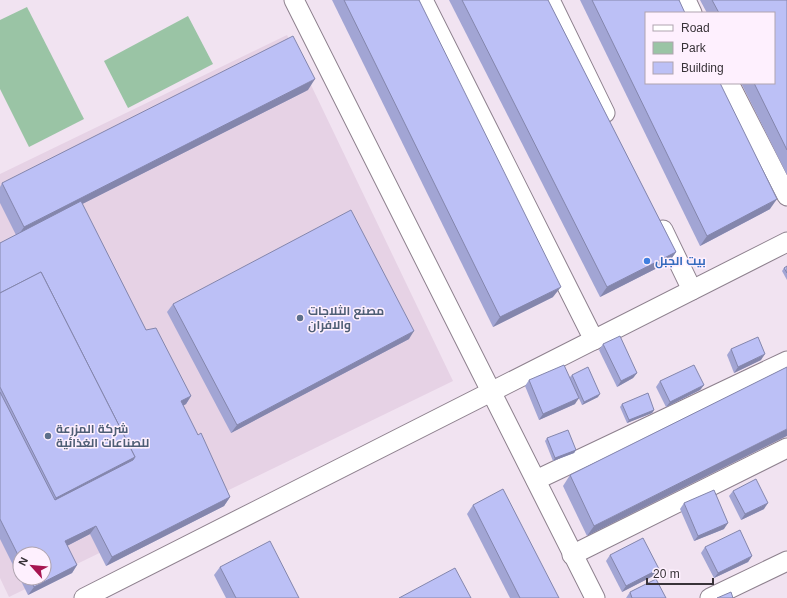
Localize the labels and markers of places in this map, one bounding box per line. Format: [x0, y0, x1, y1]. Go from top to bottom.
place label: بيت الجبل [655, 254, 706, 269]
marker: بيت الجبل [642, 256, 652, 266]
place label: مصنع الثلاجات والافران [308, 304, 384, 333]
marker: مصنع الثلاجات والافران [295, 313, 305, 323]
place label: شركة المزرعة للصناعات الغذائية [56, 422, 149, 450]
marker: شركة المزرعة للصناعات الغذائية [43, 431, 53, 441]

